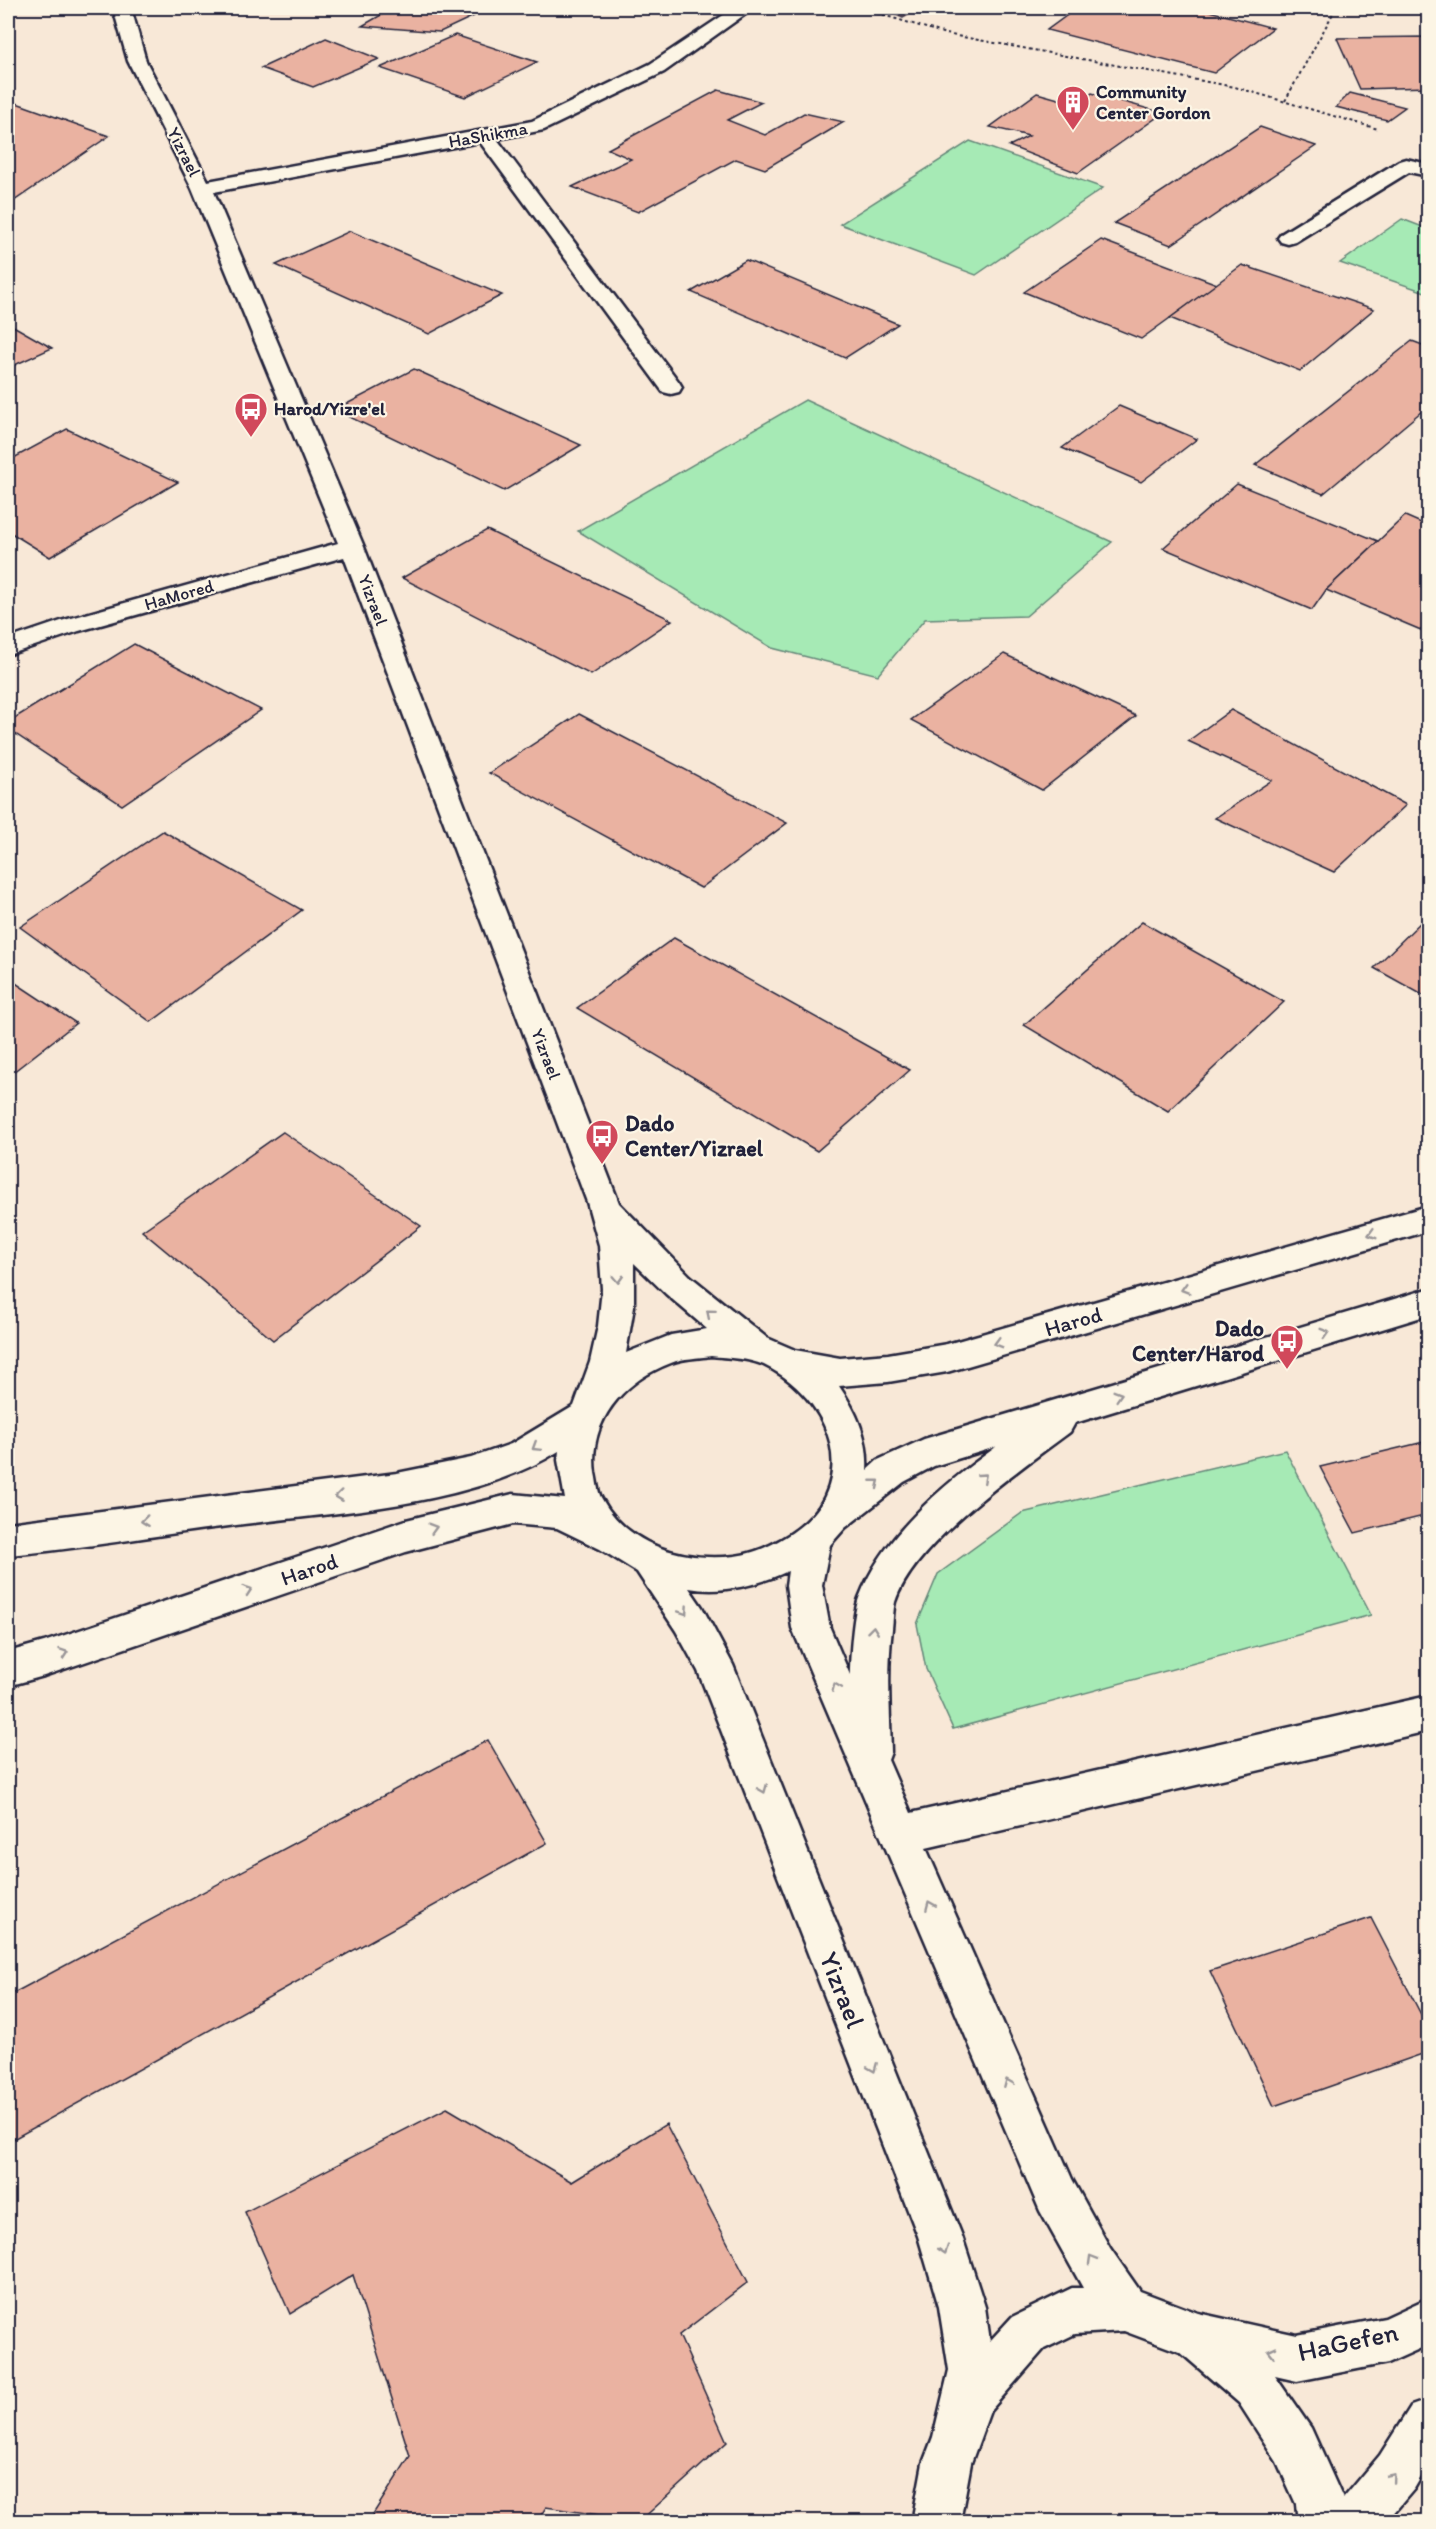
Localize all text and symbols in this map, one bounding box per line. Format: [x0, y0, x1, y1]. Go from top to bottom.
place label: Community Center Gordon [1096, 81, 1211, 124]
building icon: Community Center Gordon [1055, 84, 1091, 131]
street label: HaShikma [447, 117, 530, 153]
street label: Yizrael [162, 124, 206, 180]
bus stop icon: Harod/Yizre'el [233, 391, 269, 438]
place label: Harod/Yizre'el [274, 398, 386, 420]
street label: Yizrael [353, 571, 393, 629]
street label: HaMored [142, 575, 216, 615]
street label: Yizrael [526, 1025, 566, 1083]
place label: Dado Center/Yizrael [625, 1110, 764, 1162]
bus stop icon: Dado Center/Yizrael [584, 1118, 620, 1165]
one-way arrow [1367, 1227, 1378, 1239]
one-way arrow [611, 1275, 624, 1284]
one-way arrow [1180, 1282, 1191, 1294]
street label: Harod [1041, 1300, 1105, 1343]
one-way arrow [706, 1309, 717, 1320]
place label: Dado Center/Harod [1132, 1315, 1264, 1367]
bus stop icon: Dado Center/Harod [1269, 1323, 1305, 1370]
one-way arrow [1319, 1328, 1329, 1340]
one-way arrow [993, 1336, 1004, 1348]
one-way arrow [1112, 1390, 1123, 1402]
one-way arrow [532, 1440, 542, 1452]
one-way arrow [976, 1473, 987, 1484]
one-way arrow [870, 1479, 881, 1490]
one-way arrow [334, 1489, 343, 1502]
one-way arrow [141, 1514, 150, 1527]
one-way arrow [428, 1523, 438, 1536]
street label: Harod [277, 1547, 341, 1592]
one-way arrow [242, 1584, 253, 1597]
one-way arrow [677, 1605, 688, 1616]
one-way arrow [866, 1626, 879, 1635]
one-way arrow [58, 1647, 69, 1660]
one-way arrow [831, 1682, 843, 1693]
one-way arrow [756, 1783, 768, 1794]
one-way arrow [925, 1900, 937, 1911]
street label: Yizrael [812, 1947, 873, 2033]
one-way arrow [866, 2062, 878, 2073]
one-way arrow [1003, 2079, 1015, 2090]
one-way arrow [937, 2244, 949, 2255]
one-way arrow [1088, 2255, 1099, 2265]
street label: HaGefen [1295, 2315, 1401, 2368]
one-way arrow [1267, 2346, 1277, 2359]
one-way arrow [1385, 2473, 1396, 2484]

